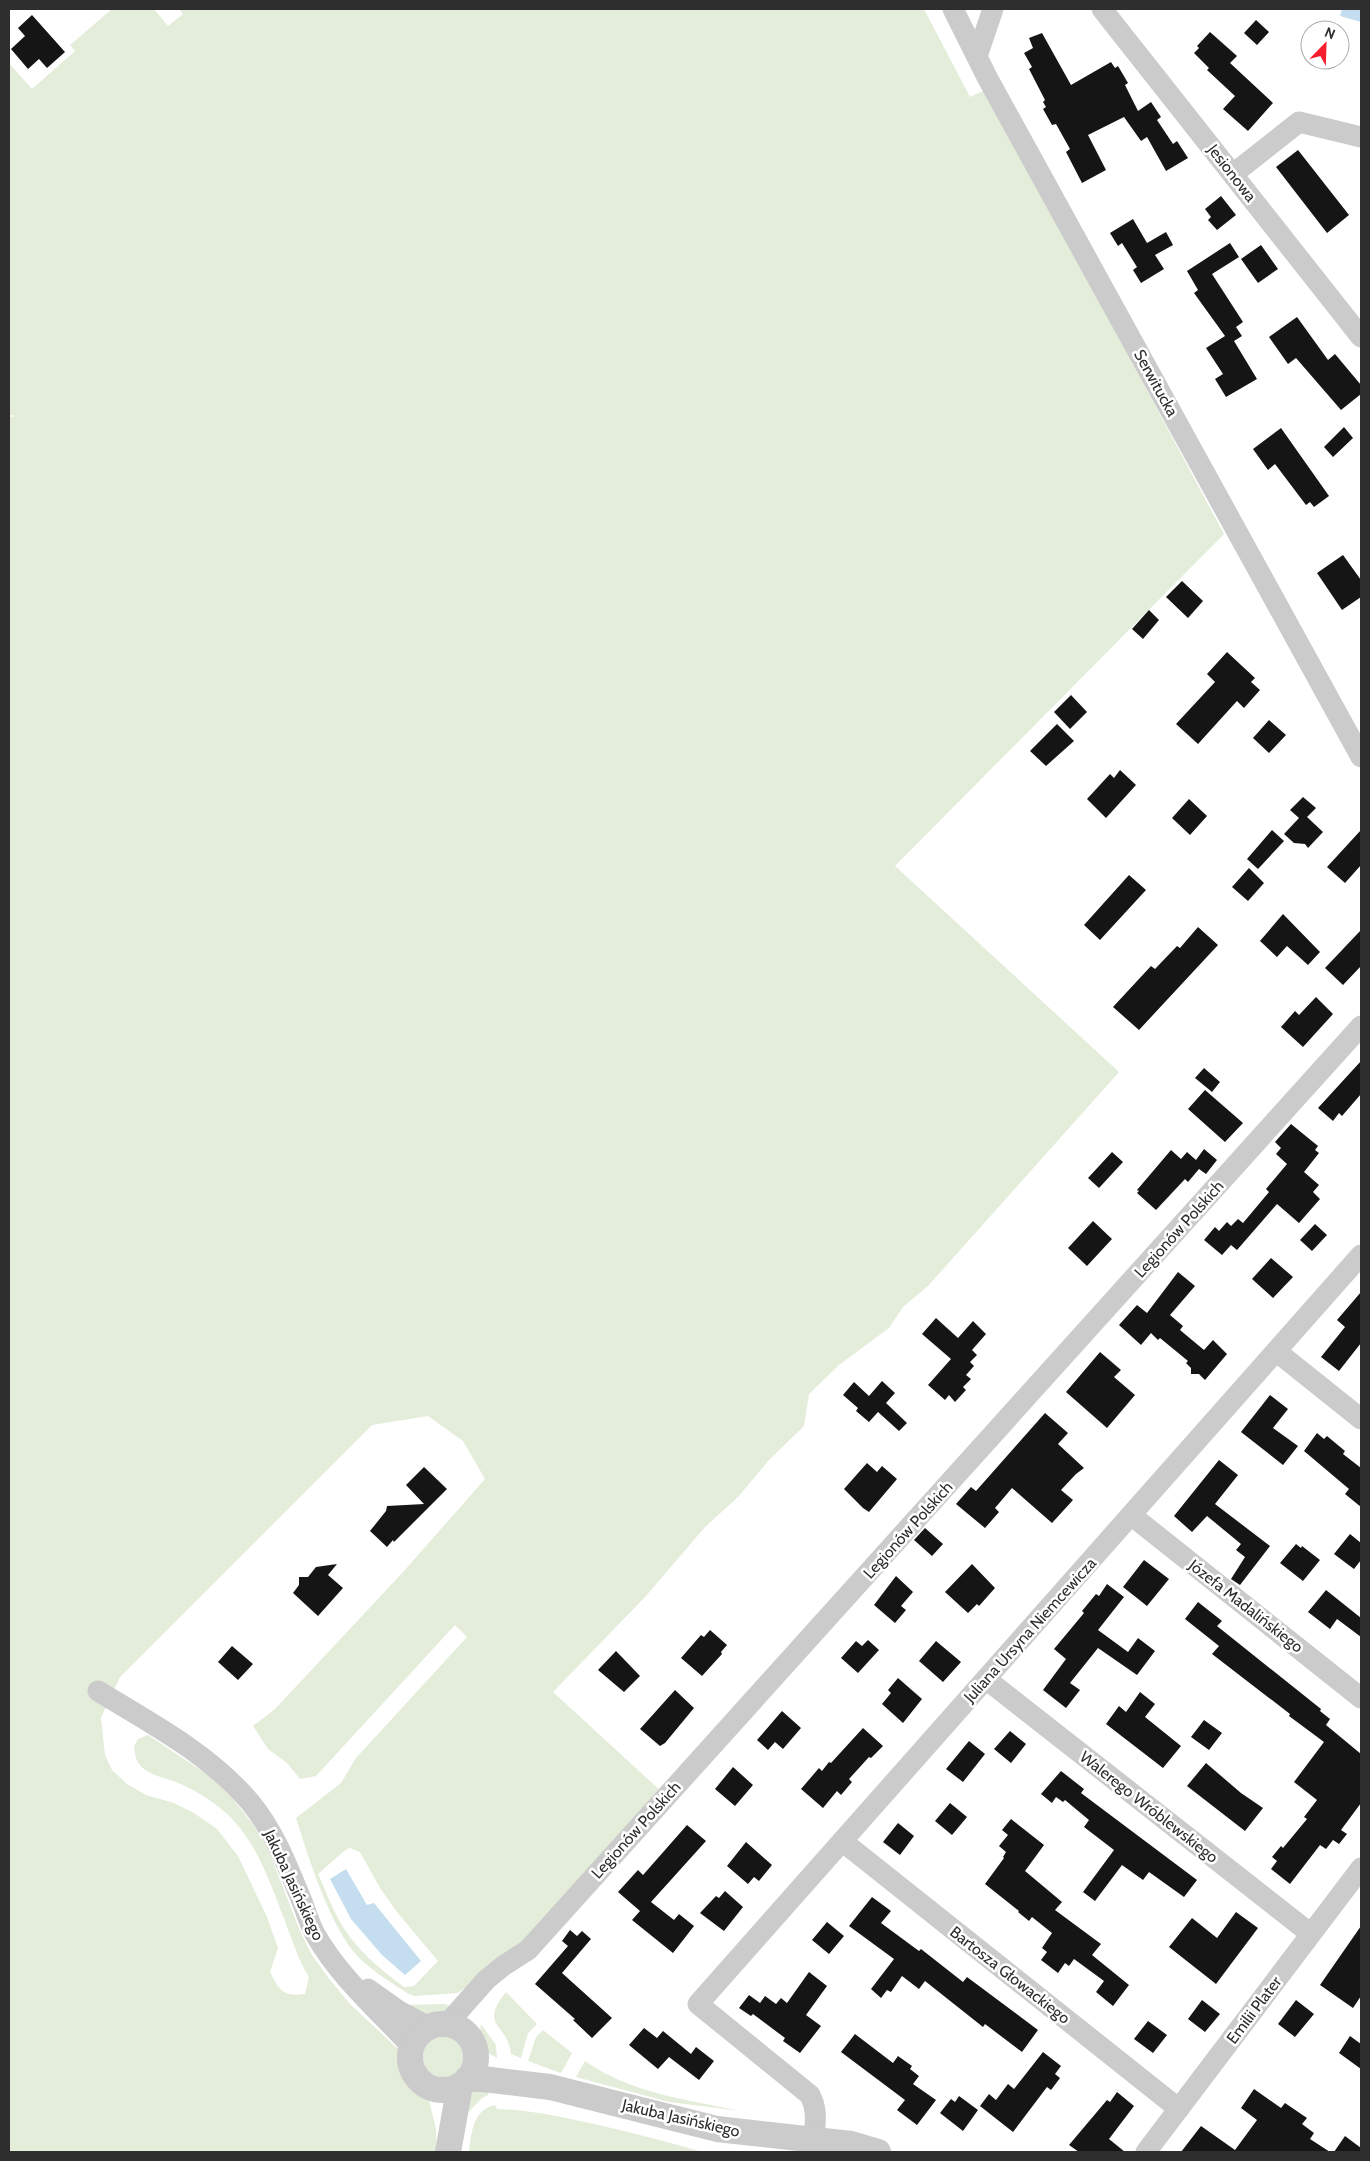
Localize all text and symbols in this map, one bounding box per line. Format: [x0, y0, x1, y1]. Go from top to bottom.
north arrow [1300, 20, 1350, 70]
text: N [1322, 23, 1338, 43]
street label: Jesionowa [1203, 140, 1261, 206]
street label: Serwitucka [1130, 346, 1182, 420]
street label: Legionów Polskich [1130, 1177, 1228, 1281]
street label: Legionów Polskich [859, 1478, 957, 1582]
street label: Juliana Ursyna Niemcewicza [959, 1553, 1100, 1707]
street label: Józefa Madalińskiego [1184, 1555, 1307, 1657]
street label: Walerego Wróblewskiego [1076, 1747, 1222, 1867]
street label: Legionów Polskich [587, 1778, 685, 1882]
street label: Jakuba Jasińskiego [260, 1826, 328, 1944]
street label: Bartosza Głowackiego [946, 1922, 1074, 2028]
street label: Emilii Plater [1223, 1972, 1286, 2047]
street label: Jakuba Jasińskiego [619, 2095, 742, 2141]

